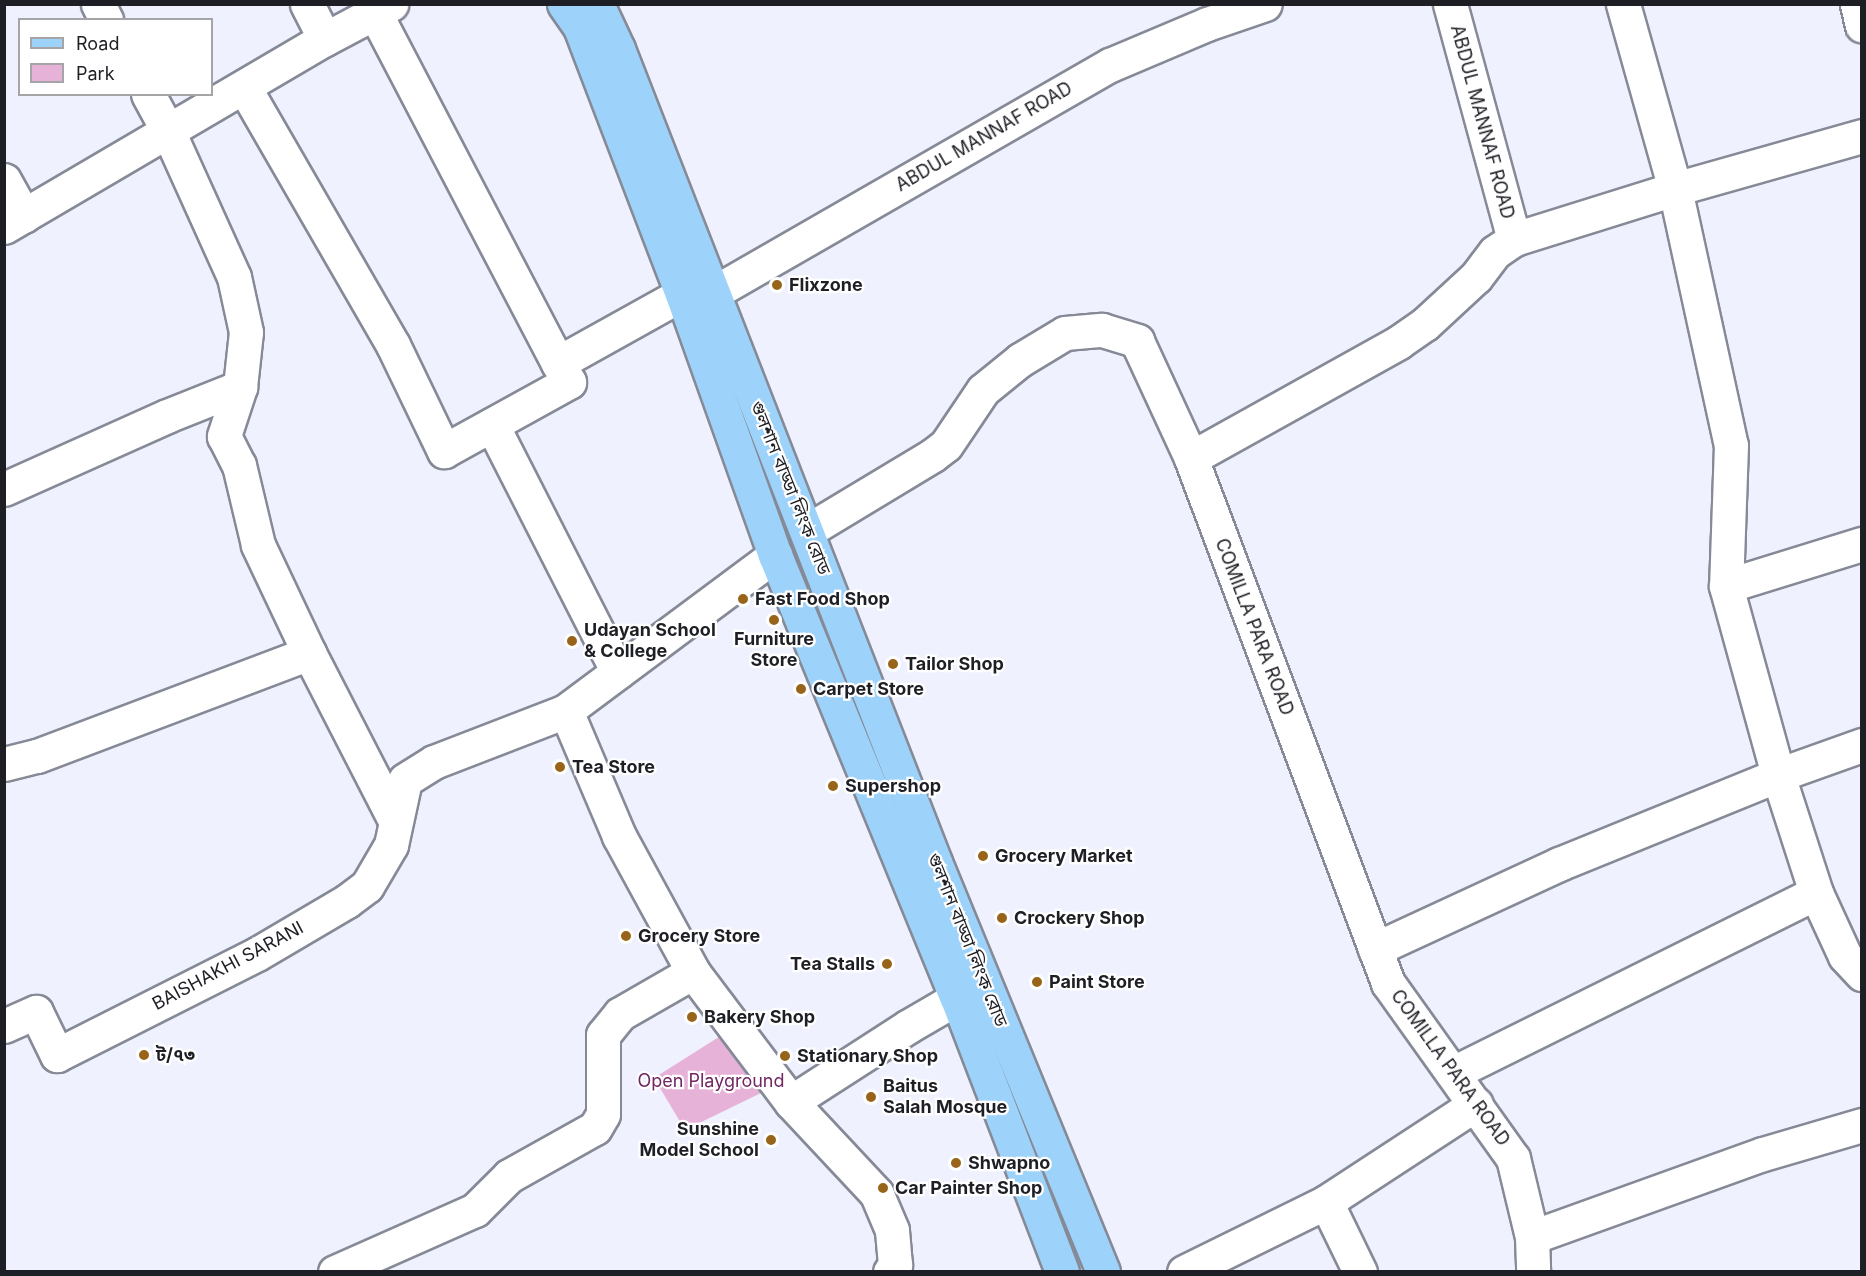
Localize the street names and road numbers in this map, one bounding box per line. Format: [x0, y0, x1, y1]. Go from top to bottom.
street label: ABDUL MANNAF ROAD [1446, 23, 1518, 221]
street label: ABDUL MANNAF ROAD [892, 78, 1076, 196]
street label: গুলশান বাড্ডা লিংক রোড [745, 398, 835, 578]
street label: COMILLA PARA ROAD [1210, 536, 1298, 718]
street label: গুলশান বাড্ডা লিংক রোড [922, 850, 1012, 1030]
street label: BAISHAKHI SARANI [149, 917, 307, 1015]
street label: COMILLA PARA ROAD [1386, 986, 1514, 1150]

